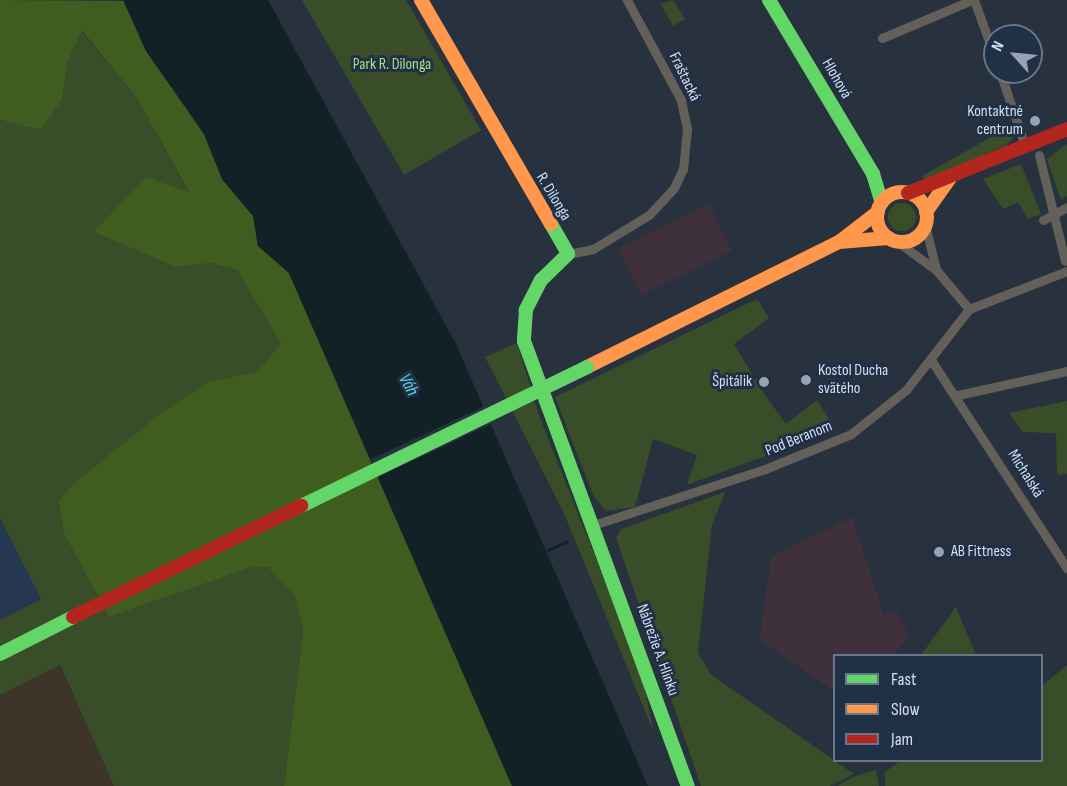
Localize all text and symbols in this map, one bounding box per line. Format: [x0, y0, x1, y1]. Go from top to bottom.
north arrow [983, 24, 1043, 84]
text: N [988, 38, 1009, 55]
street label: Fraštacká [664, 49, 704, 105]
park label: Park R. Dilonga [353, 55, 431, 75]
street label: Hlohová [817, 55, 855, 103]
place label: Kontaktné centrum [967, 102, 1023, 140]
marker: Kontaktné centrum [1028, 114, 1042, 128]
street label: R. Dilonga [531, 170, 575, 224]
place label: Kostol Ducha svätého [818, 361, 888, 399]
water label: Váh [393, 370, 423, 400]
place label: Špitálik [712, 372, 752, 392]
marker: Kostol Ducha svätého [799, 373, 813, 387]
marker: Špitálik [757, 375, 771, 389]
street label: Pod Beranom [763, 417, 835, 461]
street label: Michalská [1003, 446, 1047, 502]
place label: AB Fittness [951, 542, 1011, 562]
marker: AB Fittness [932, 545, 946, 559]
street label: Nábrežie A. Hlinku [632, 602, 682, 698]
legend [833, 654, 1043, 762]
text: Fast [891, 669, 916, 690]
text: Slow [891, 699, 920, 720]
text: Jam [891, 729, 913, 750]

